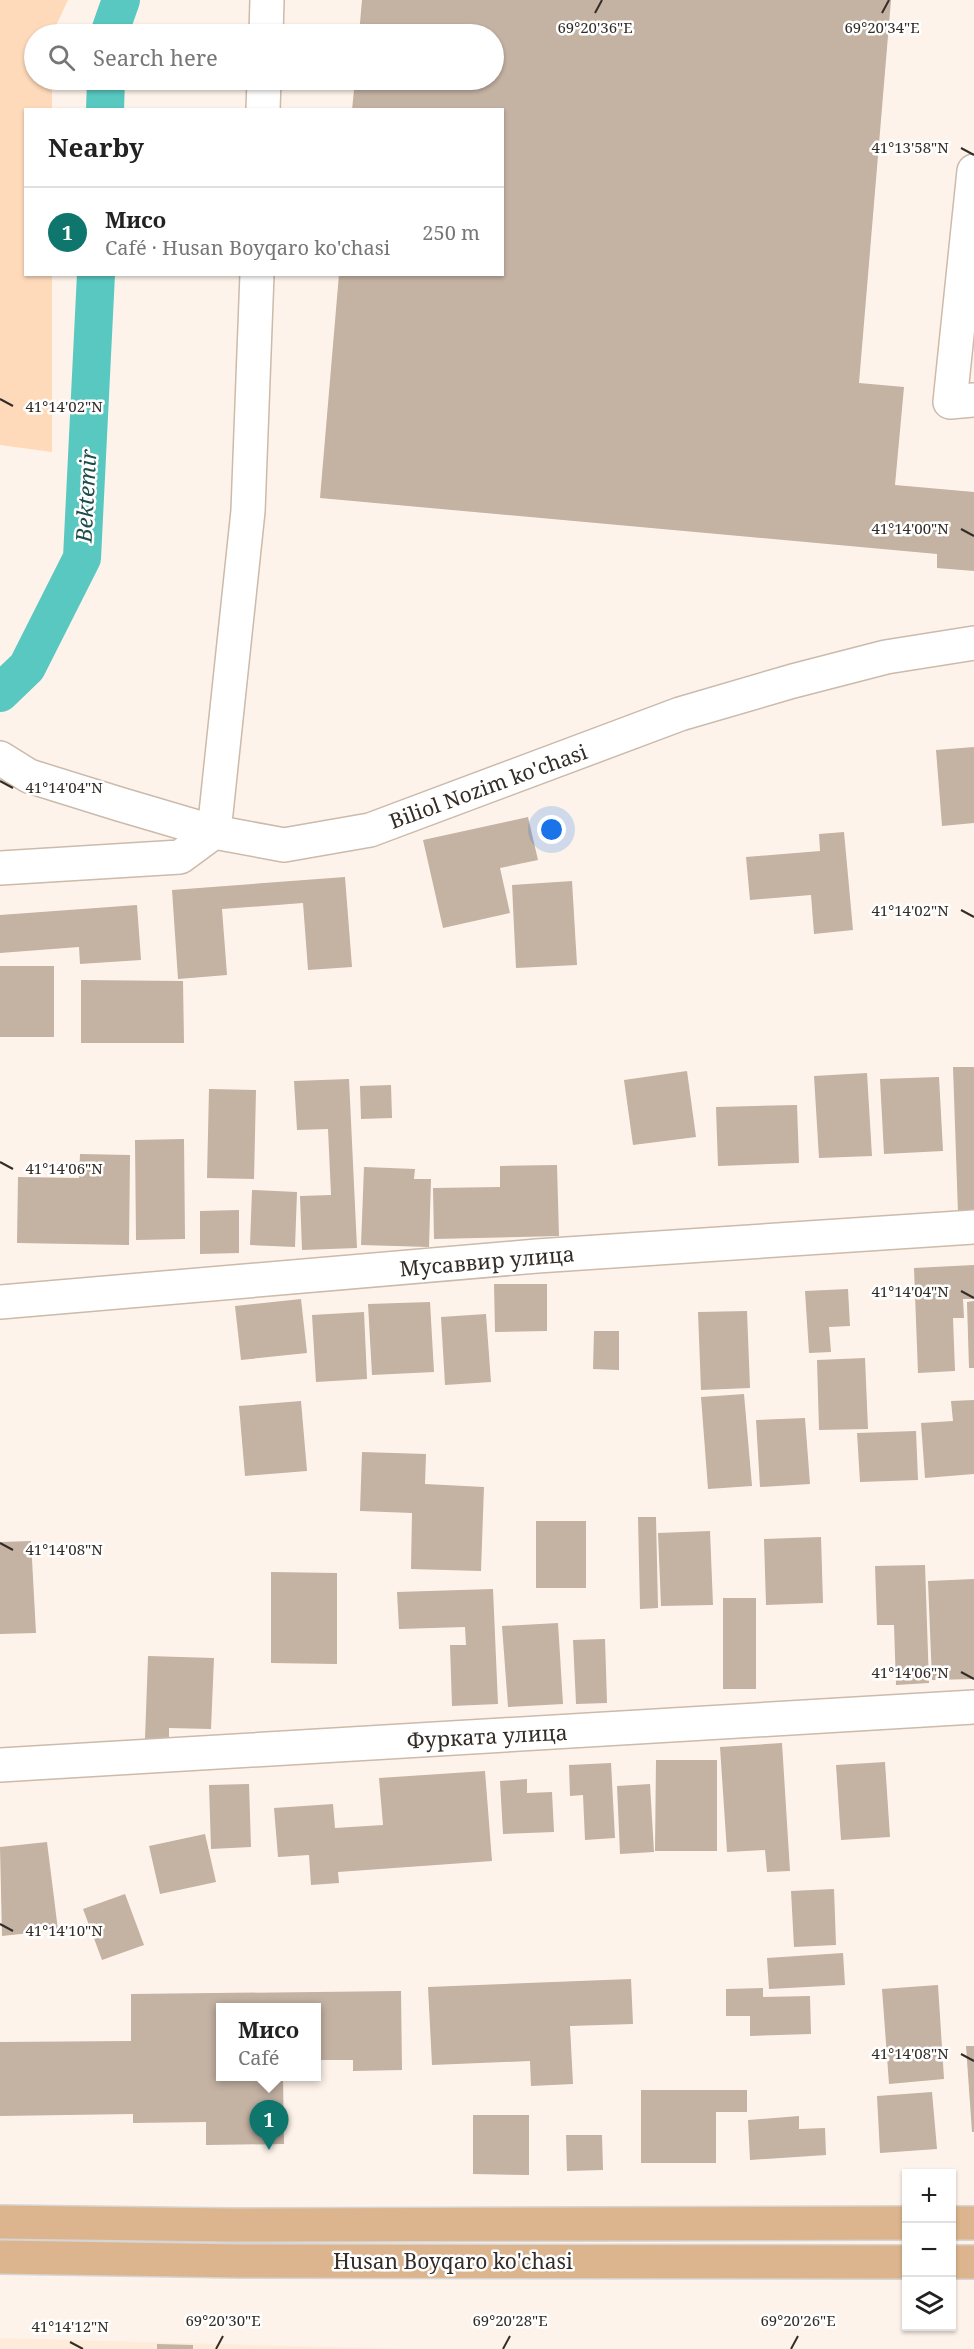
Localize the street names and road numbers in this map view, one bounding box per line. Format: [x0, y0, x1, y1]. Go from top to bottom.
street label: Biliol Nozim ko'chasi [385, 737, 591, 835]
street label: Мусаввир улица [398, 1239, 576, 1283]
street label: Фурката улица [406, 1718, 568, 1754]
street label: Husan Boyqaro ko'chasi [333, 2247, 573, 2275]

